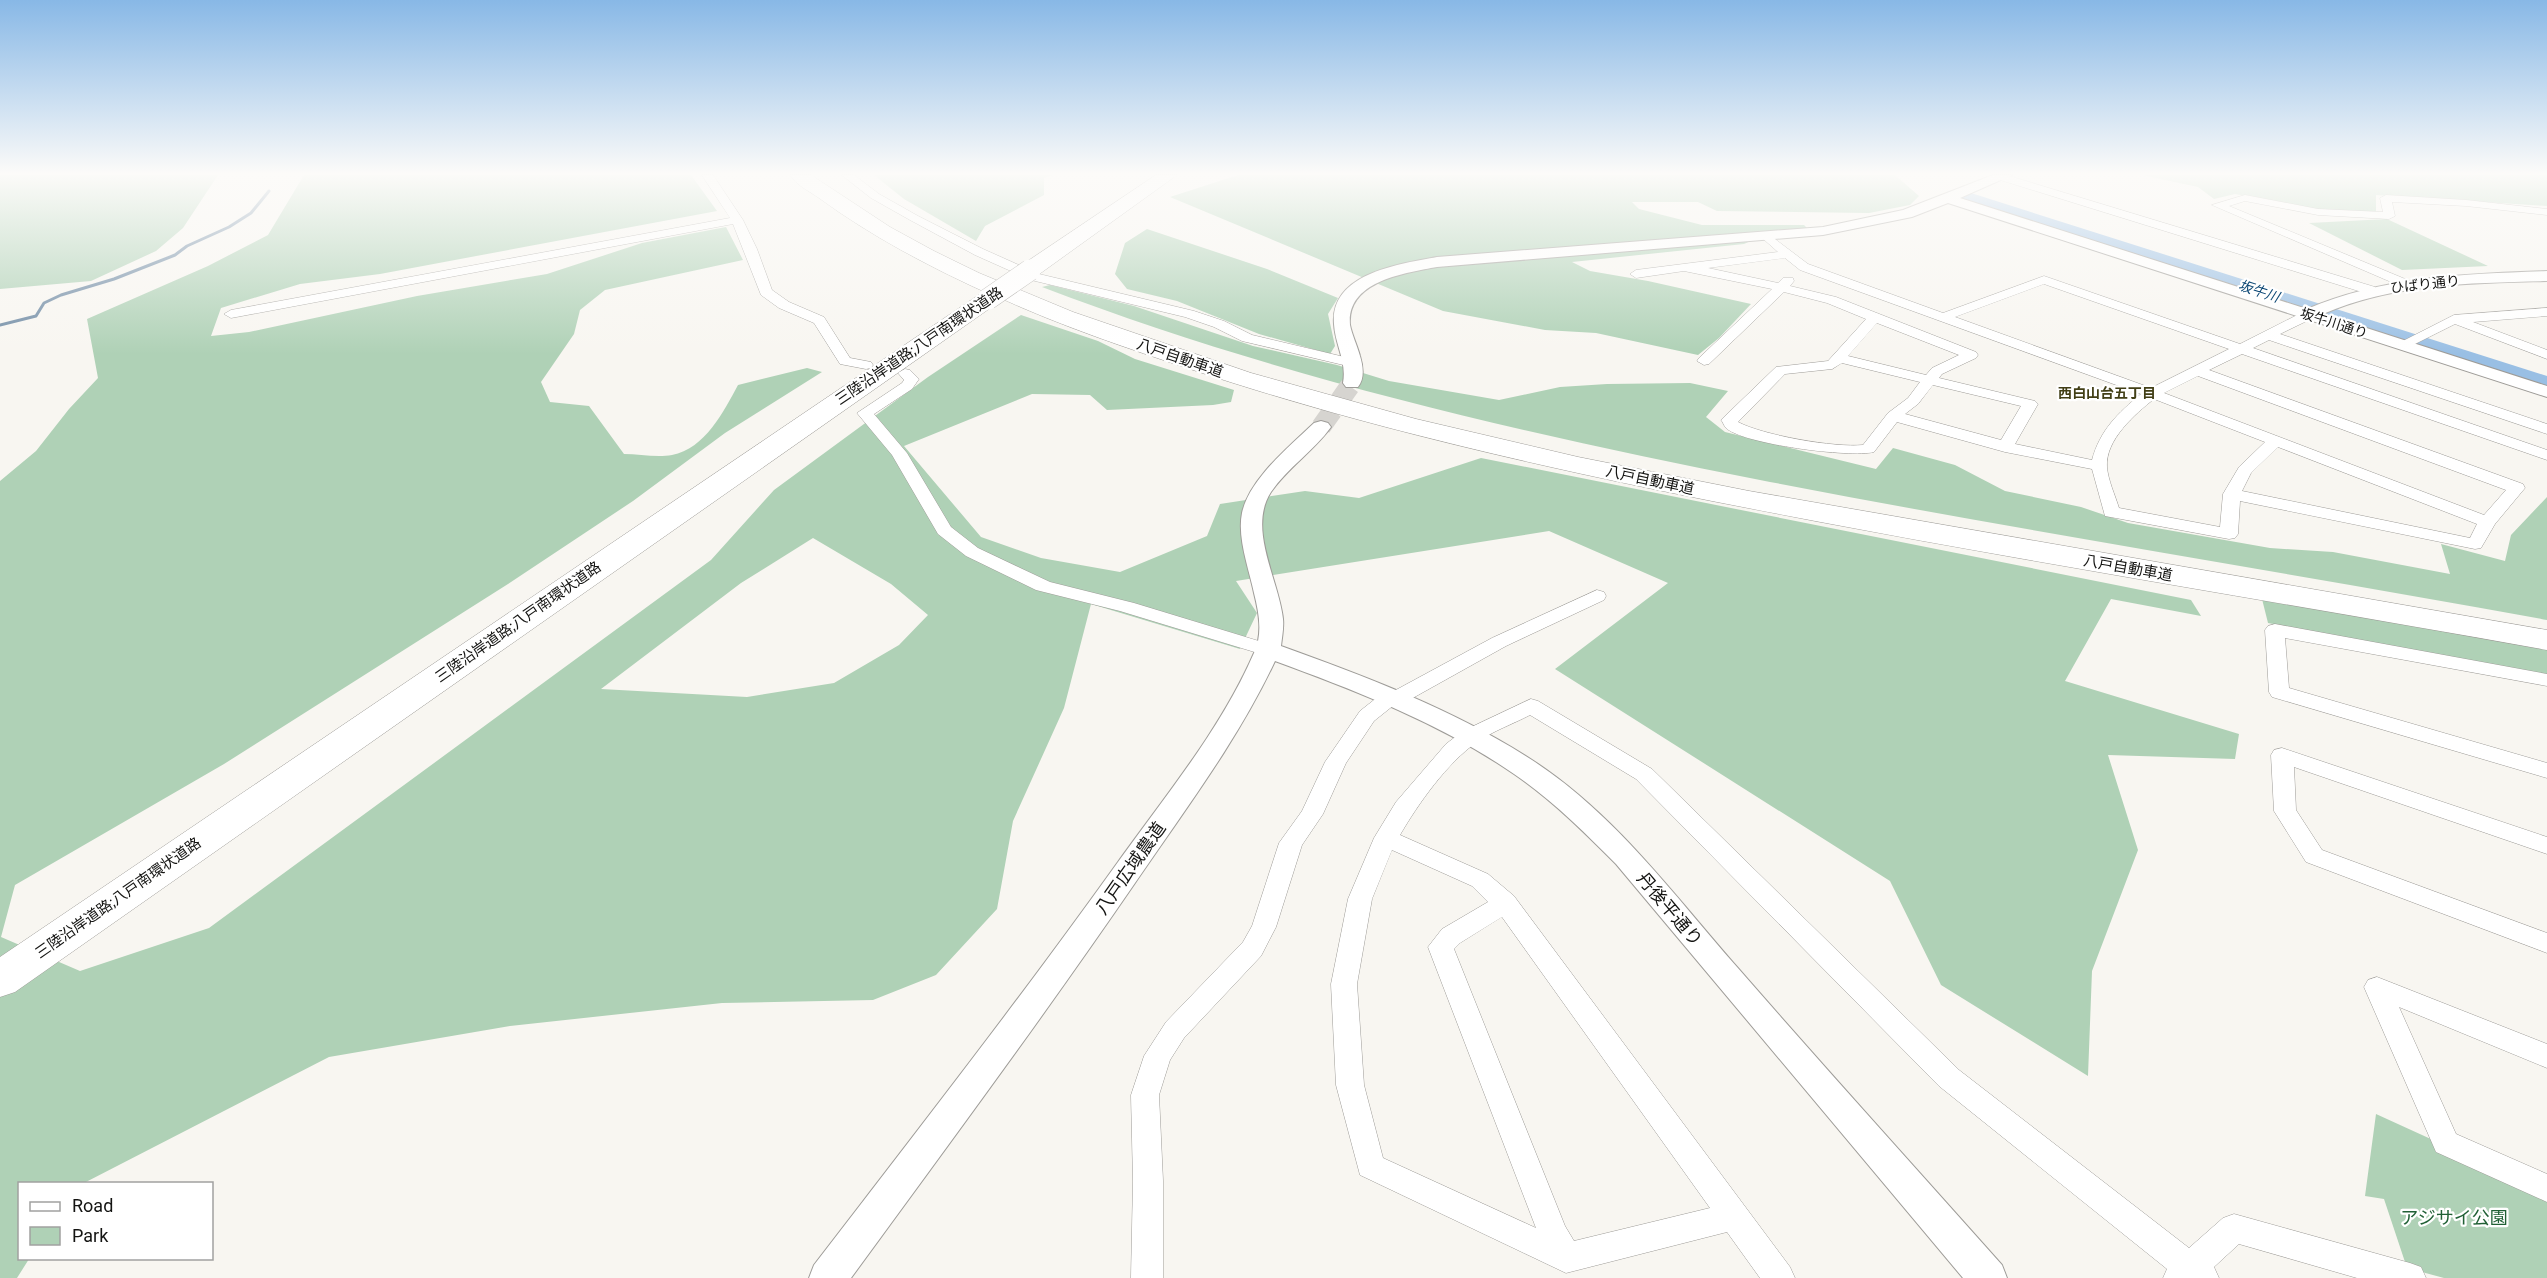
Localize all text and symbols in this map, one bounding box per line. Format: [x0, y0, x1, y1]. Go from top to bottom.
street label: ひばり通り [2389, 272, 2461, 296]
water label: 坂牛川 [2237, 277, 2283, 306]
street label: 三陸沿岸道路;八戸南環状道路 [832, 283, 1006, 409]
street label: 坂牛川通り [2298, 305, 2370, 341]
street label: 八戸自動車道 [1135, 335, 1225, 381]
district label: 西白山台五丁目 [2058, 385, 2156, 401]
street label: 八戸自動車道 [1604, 462, 1696, 498]
street label: 八戸自動車道 [2082, 551, 2174, 585]
street label: 三陸沿岸道路;八戸南環状道路 [432, 558, 604, 686]
street label: 八戸広域農道 [1090, 818, 1170, 918]
street label: 三陸沿岸道路;八戸南環状道路 [32, 834, 204, 962]
street label: 丹後平通り [1633, 868, 1707, 950]
legend [18, 1182, 213, 1260]
text: Road [72, 1195, 113, 1216]
park label: アジサイ公園 [2400, 1207, 2508, 1228]
text: Park [72, 1225, 109, 1246]

